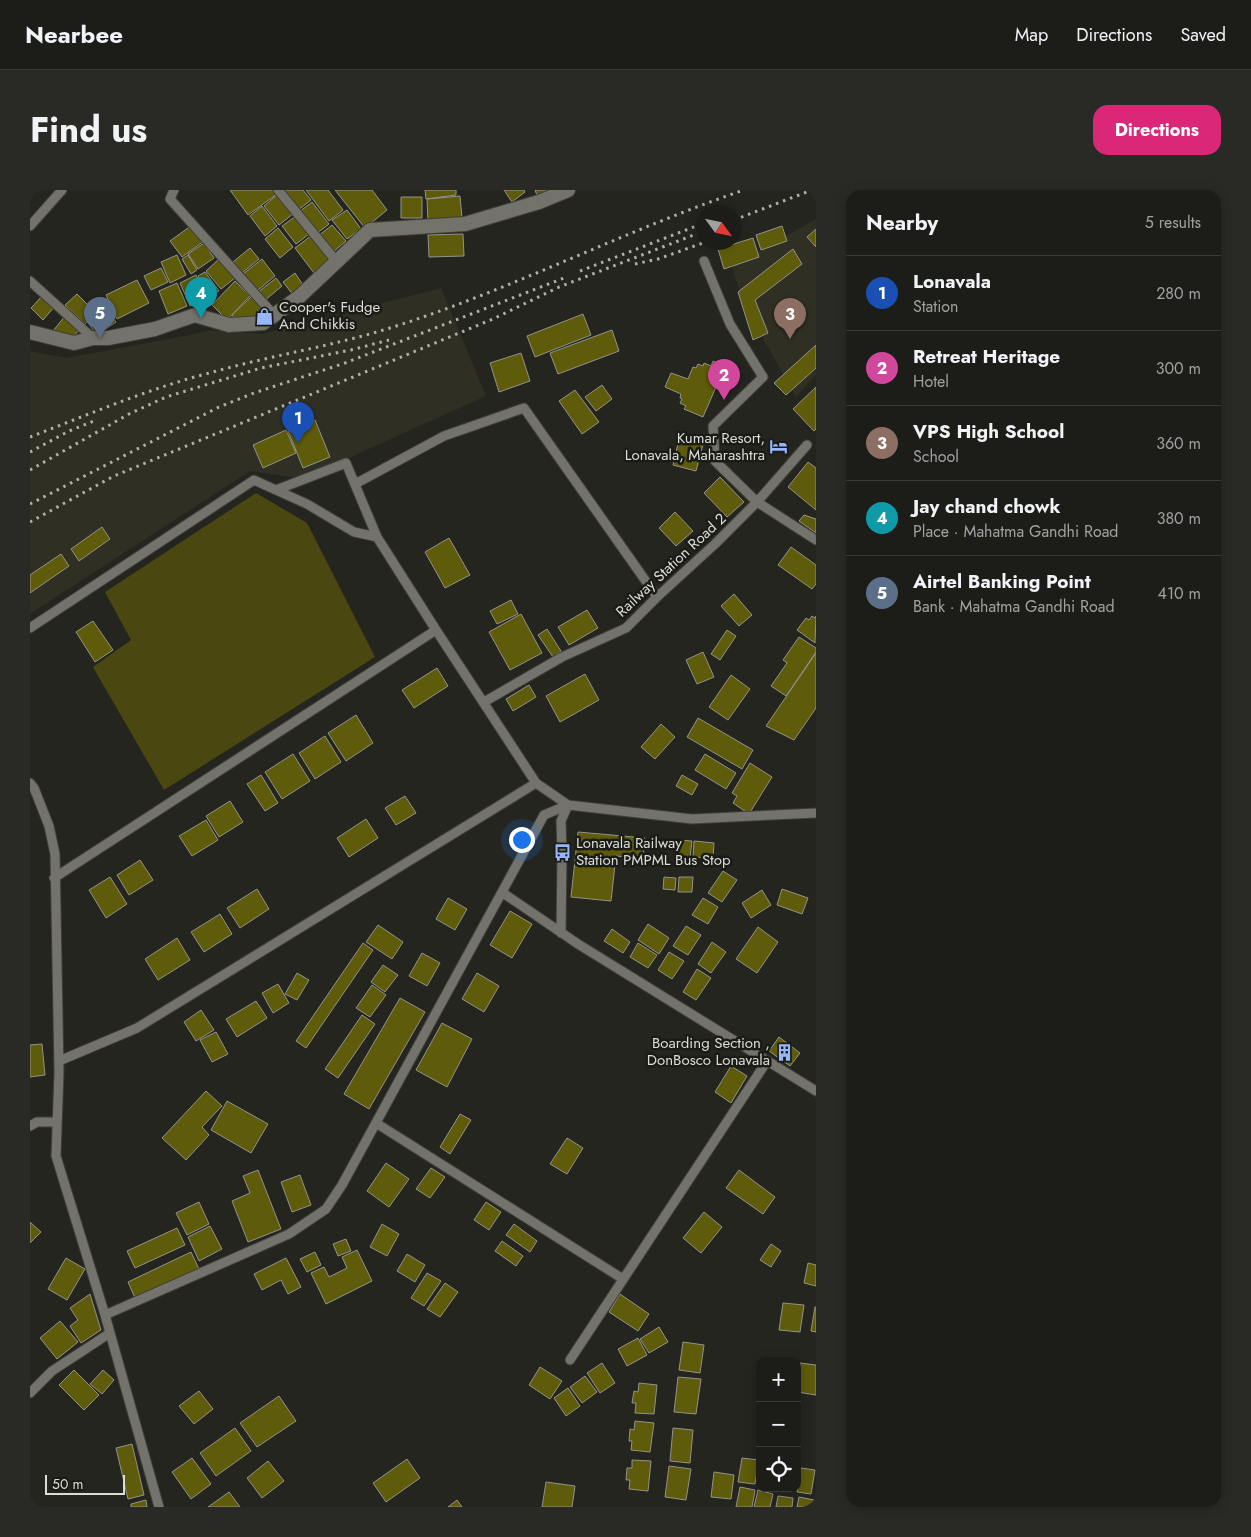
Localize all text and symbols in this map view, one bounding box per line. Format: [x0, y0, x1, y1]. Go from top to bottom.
text: Nearbee [25, 17, 123, 52]
text: Map [1015, 22, 1048, 48]
text: Directions [1076, 22, 1152, 48]
text: Saved [1180, 22, 1226, 48]
text: Find us [30, 105, 147, 155]
button: Directions [1093, 105, 1221, 155]
north arrow [696, 205, 741, 250]
text: Nearby [866, 208, 938, 238]
text: 5 results [1145, 211, 1201, 234]
text: Lonavala [913, 268, 991, 295]
pin: 4 [185, 277, 217, 318]
text: 1 [878, 282, 886, 305]
text: 280 m [1156, 282, 1201, 305]
text: Station [913, 295, 958, 318]
place label: Cooper's Fudge And Chikkis [279, 296, 381, 335]
pin: 5 [84, 297, 116, 338]
pin: 3 [774, 298, 806, 339]
shop icon: Cooper's Fudge And Chikkis [255, 306, 275, 326]
text: Retreat Heritage [913, 343, 1060, 370]
text: 2 [877, 357, 887, 380]
text: 300 m [1156, 357, 1201, 380]
pin: 2 [708, 359, 740, 400]
text: Hotel [913, 370, 949, 393]
pin: 1 [282, 402, 314, 443]
text: VPS High School [913, 418, 1064, 445]
place label: Kumar Resort, Lonavala, Maharashtra [625, 427, 765, 466]
text: 3 [877, 432, 887, 455]
text: 360 m [1156, 432, 1201, 455]
hotel icon: Kumar Resort, Lonavala, Maharashtra [769, 437, 789, 457]
text: School [913, 445, 959, 468]
text: Jay chand chowk [913, 493, 1060, 520]
text: 4 [876, 507, 888, 530]
text: 380 m [1157, 507, 1201, 530]
street label: Railway Station Road 2 [611, 508, 731, 622]
text: Place · Mahatma Gandhi Road [913, 520, 1119, 543]
text: Airtel Banking Point [913, 568, 1091, 595]
text: 5 [877, 582, 887, 605]
text: 410 m [1158, 582, 1201, 605]
text: Bank · Mahatma Gandhi Road [913, 595, 1115, 618]
your location [509, 827, 535, 853]
place label: Lonavala Railway Station PMPML Bus Stop [576, 832, 731, 871]
bus stop icon: Lonavala Railway Station PMPML Bus Stop [552, 842, 572, 862]
place label: Boarding Section , DonBosco Lonavala [647, 1032, 770, 1071]
building icon: Boarding Section , DonBosco Lonavala [774, 1042, 794, 1062]
map controls [756, 1357, 801, 1492]
button: + [756, 1357, 801, 1402]
button: − [756, 1402, 801, 1447]
button: locate [756, 1447, 801, 1492]
scale bar [45, 1472, 125, 1495]
text: 50 m [52, 1474, 83, 1494]

